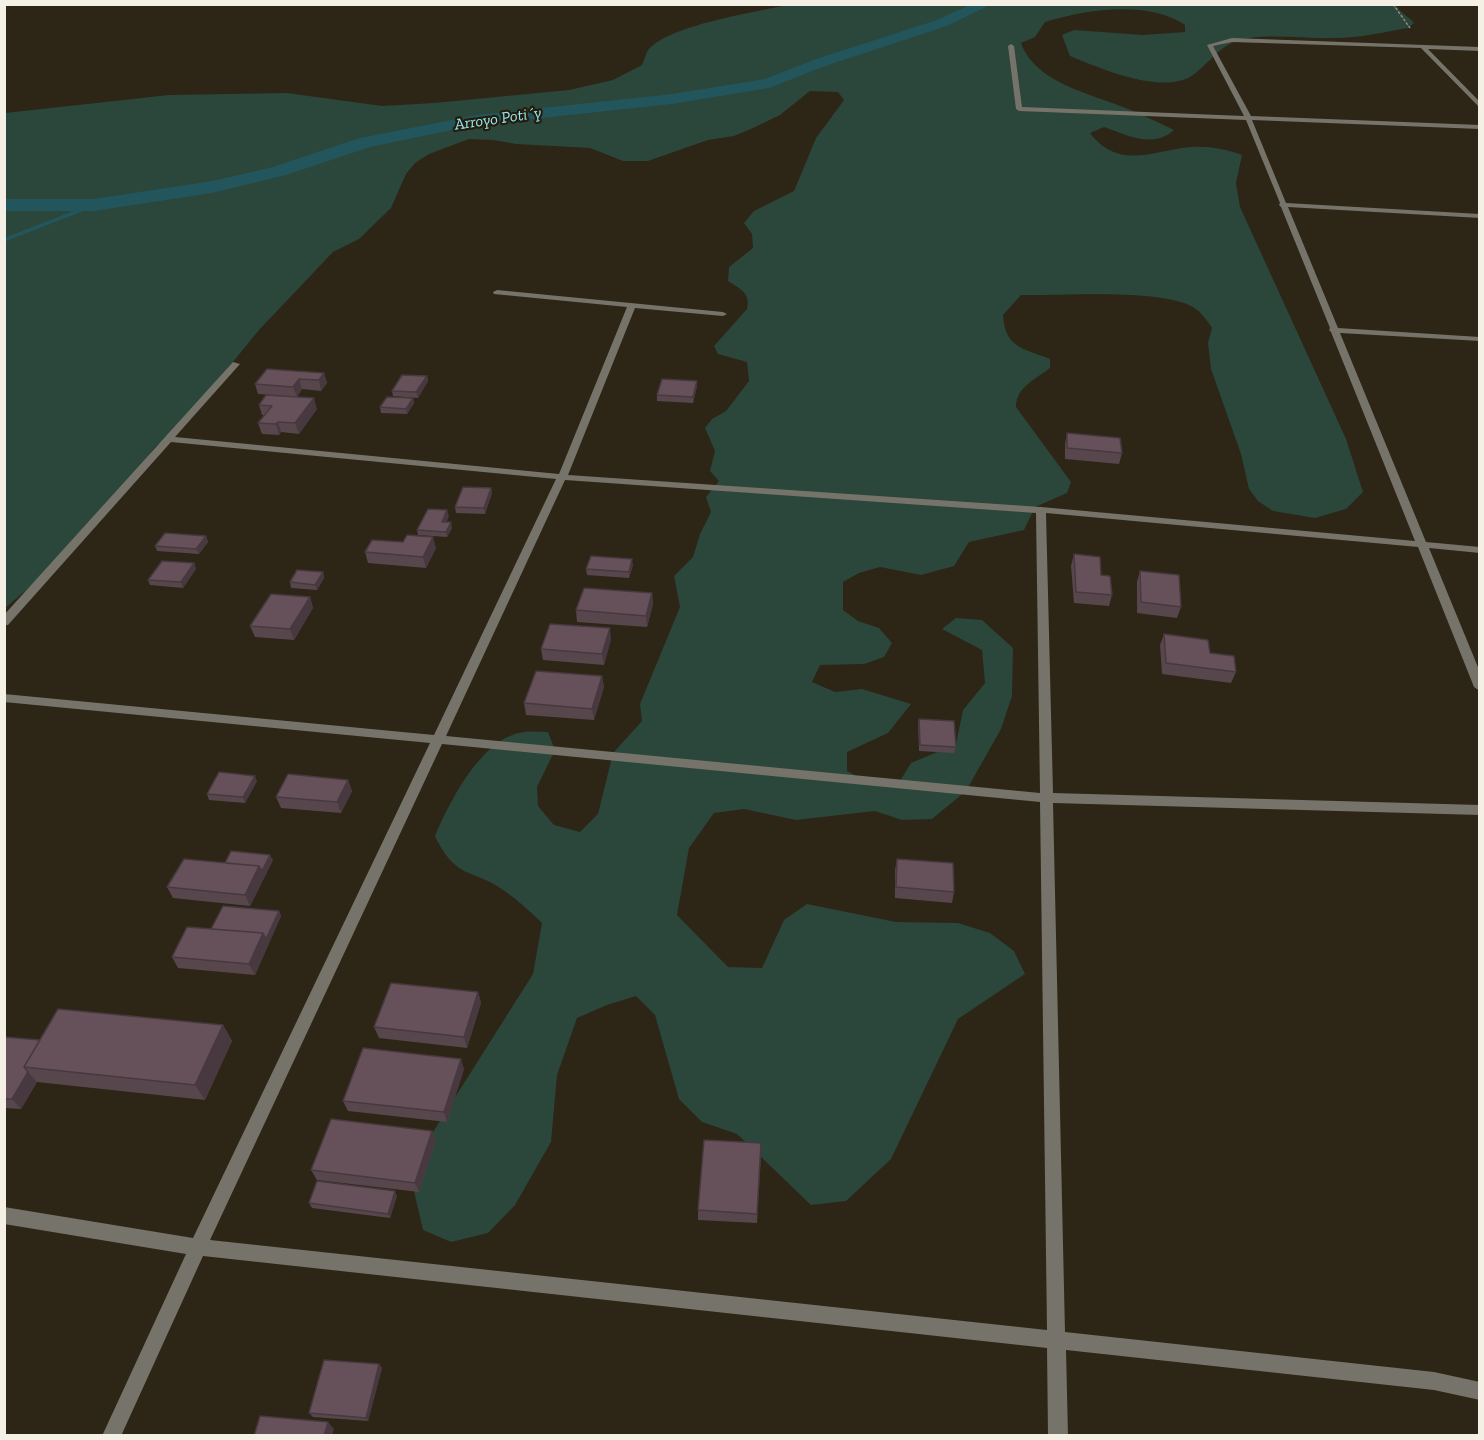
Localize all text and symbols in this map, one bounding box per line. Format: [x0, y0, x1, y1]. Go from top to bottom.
water label: Arroyo Poti´y [453, 103, 543, 135]

